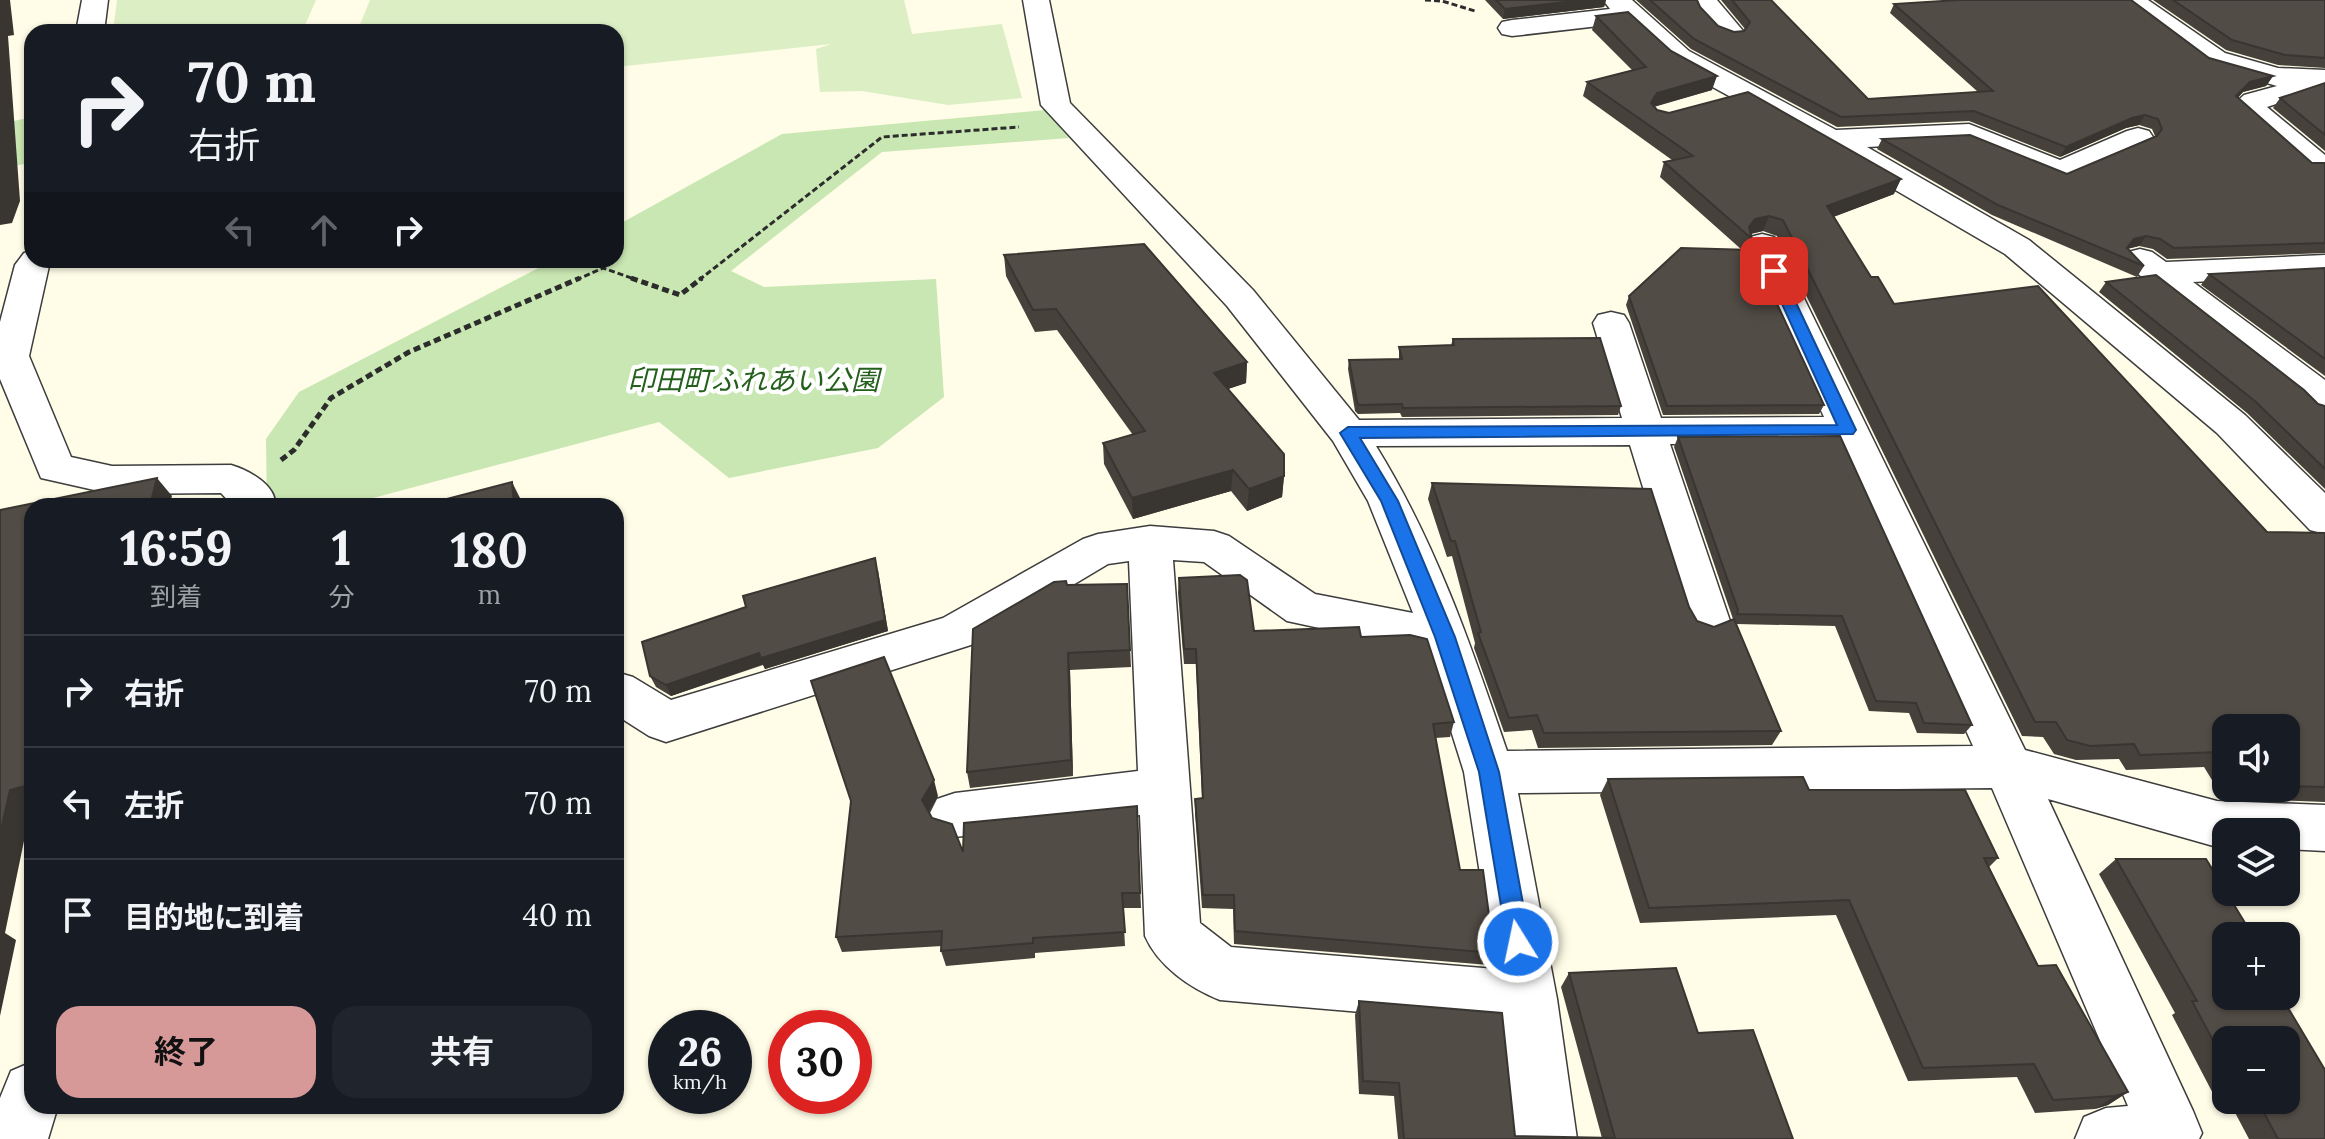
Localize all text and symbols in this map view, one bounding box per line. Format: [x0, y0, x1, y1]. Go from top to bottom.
text: 70 m [188, 46, 316, 117]
icon: right [56, 56, 160, 160]
text: 右折 [188, 122, 260, 168]
icon: left [218, 208, 262, 252]
icon: ahead [302, 208, 346, 252]
icon: right [386, 208, 430, 252]
pin [1740, 237, 1808, 305]
icon: arrive [1752, 249, 1796, 293]
park label: 印田町ふれあい公園 [627, 362, 883, 398]
text: 16:59 [120, 517, 233, 578]
text: 1 [332, 517, 351, 578]
text: 180 [451, 519, 528, 580]
text: m [478, 578, 501, 611]
text: 到着 [150, 580, 202, 613]
text: 分 [329, 580, 355, 613]
icon: right [56, 669, 100, 713]
text: 70 m [525, 672, 592, 710]
text: 右折 [124, 674, 184, 712]
map controls [2212, 714, 2300, 1114]
button: sound [2212, 714, 2300, 802]
icon: left [56, 781, 100, 825]
text: 70 m [525, 784, 592, 822]
text: 左折 [124, 786, 184, 824]
button: layers [2212, 818, 2300, 906]
icon: arrive [56, 893, 100, 937]
text: 40 m [522, 896, 592, 934]
text: 目的地に到着 [124, 898, 304, 936]
position arrow [1476, 900, 1560, 984]
button: + [2212, 922, 2300, 1010]
button: 終了 [56, 1006, 316, 1098]
button: 共有 [332, 1006, 592, 1098]
speed limit sign: 30 [768, 1010, 872, 1114]
text: 26 [678, 1026, 722, 1077]
button: − [2212, 1026, 2300, 1114]
text: km/h [673, 1069, 727, 1094]

